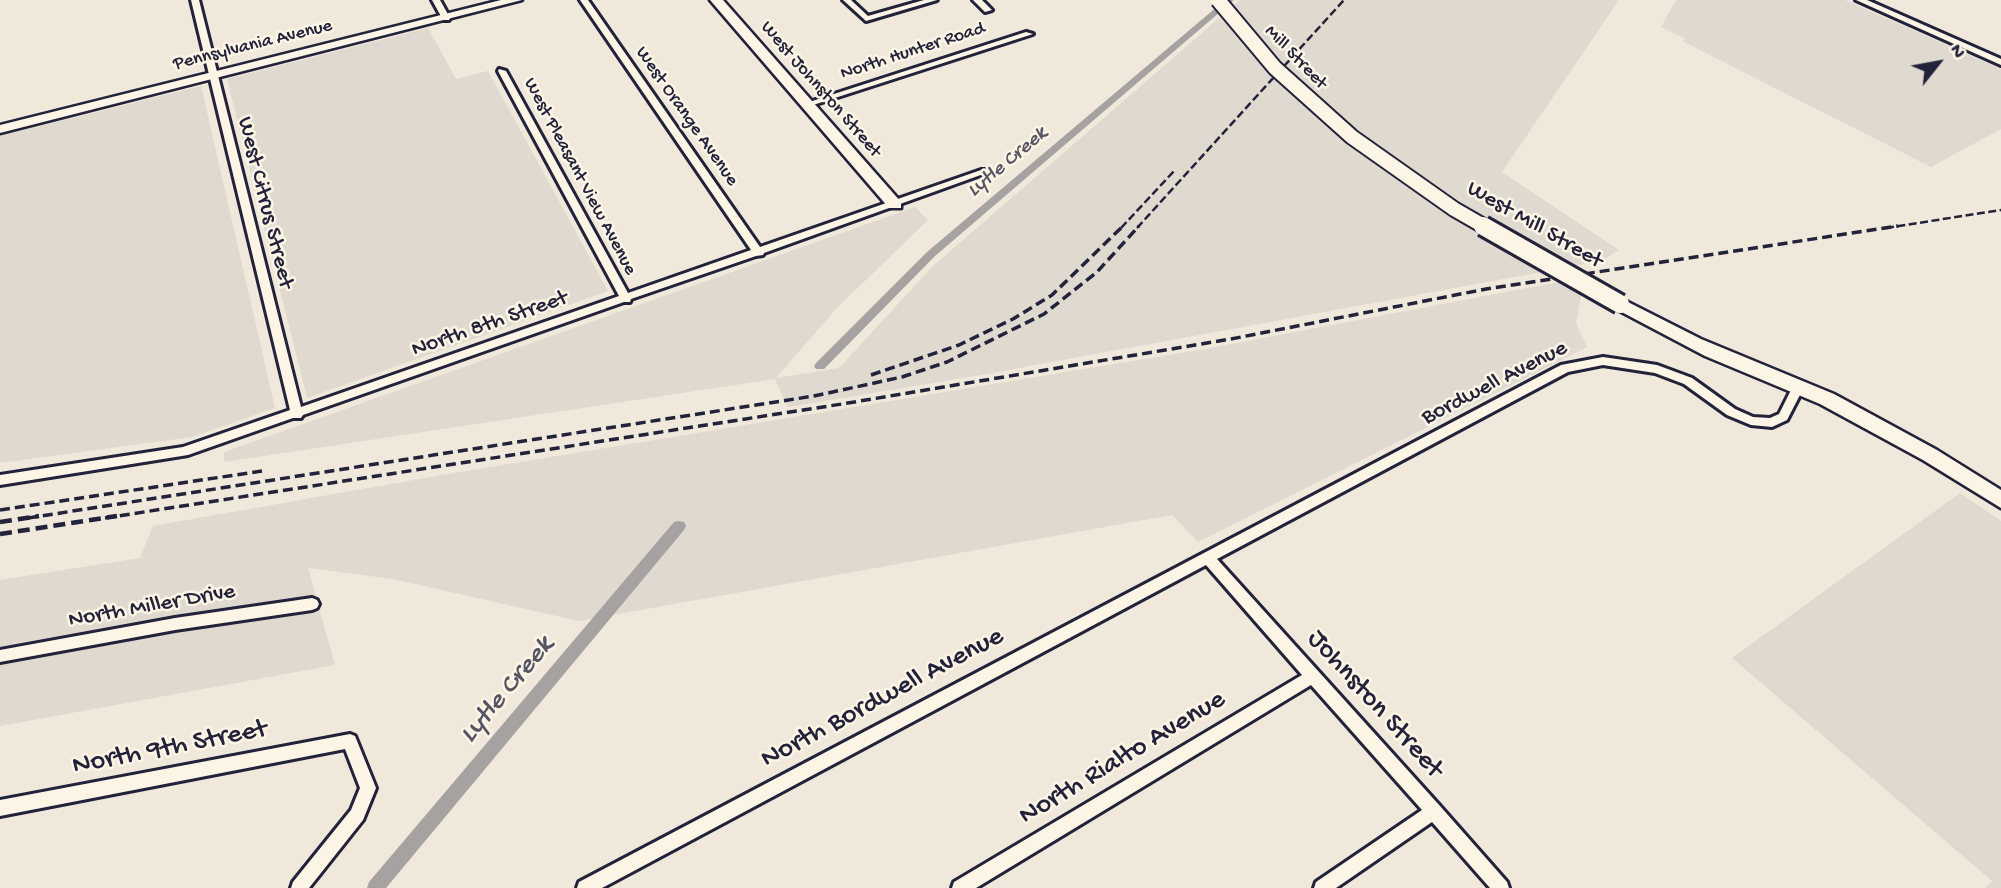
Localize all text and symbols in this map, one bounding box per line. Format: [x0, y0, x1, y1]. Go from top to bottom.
street label: Pennsylvania Avenue [171, 15, 335, 77]
street label: West Johnston Street [755, 17, 885, 163]
street label: North Hunter Road [838, 18, 988, 86]
street label: Mill Street [1259, 21, 1331, 95]
north arrow [1903, 28, 1973, 98]
text: N [1943, 41, 1969, 63]
street label: West Orange Avenue [629, 43, 743, 191]
street label: West Pleasant View Avenue [517, 75, 641, 279]
street label: West Citrus Street [229, 114, 299, 292]
water label: Lytle Creek [963, 122, 1053, 204]
street label: West Mill Street [1461, 176, 1607, 276]
street label: North 8th Street [408, 285, 572, 365]
street label: Bordwell Avenue [1418, 335, 1572, 433]
street label: North Miller Drive [66, 579, 238, 635]
street label: North Bordwell Avenue [756, 621, 1010, 777]
street label: Johnston Street [1298, 624, 1450, 786]
water label: Lytle Creek [454, 631, 562, 751]
street label: North Rialto Avenue [1014, 684, 1232, 834]
street label: North 9th Street [70, 714, 270, 784]

